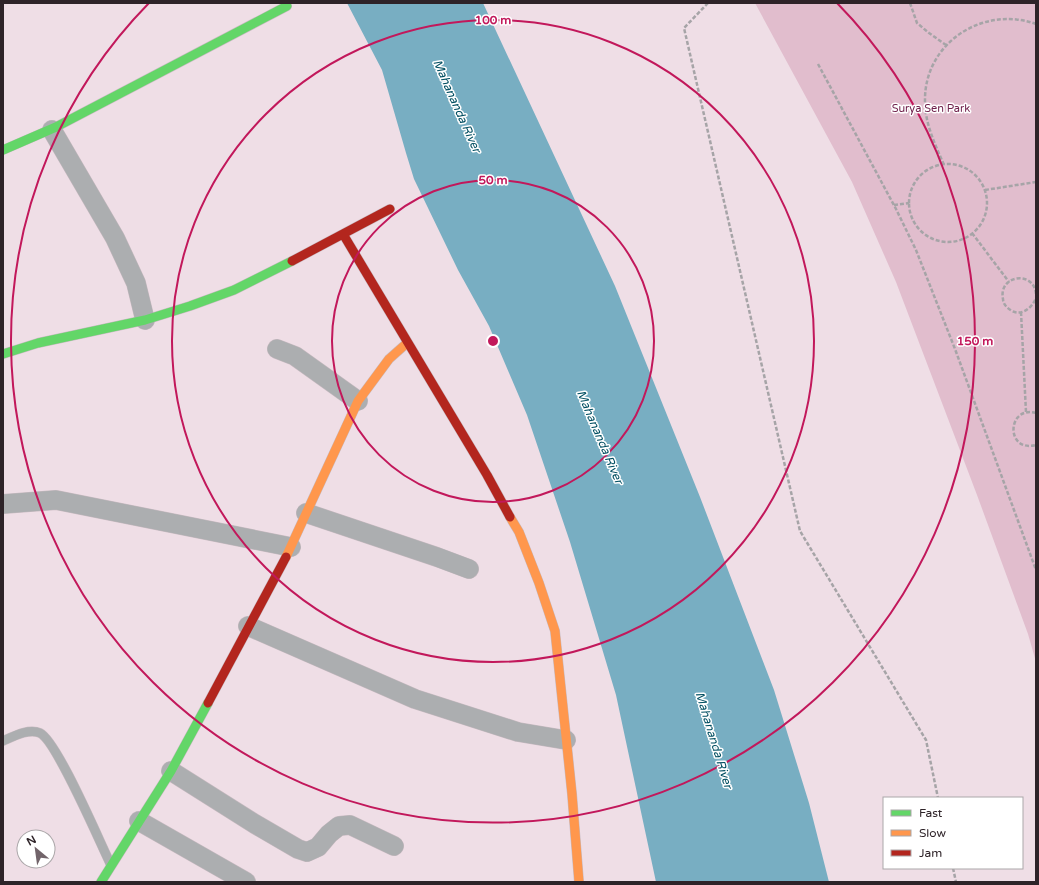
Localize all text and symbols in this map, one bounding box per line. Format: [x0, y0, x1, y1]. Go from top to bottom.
text: 100 m [475, 13, 511, 27]
water label: Mahananda River [430, 57, 484, 156]
park label: Surya Sen Park [892, 102, 970, 115]
text: 50 m [478, 173, 508, 187]
centre of rings [486, 334, 500, 348]
text: 150 m [957, 334, 993, 348]
water label: Mahananda River [574, 388, 627, 487]
water label: Mahananda River [693, 690, 736, 791]
legend [883, 797, 1023, 869]
text: Fast [919, 806, 943, 820]
text: Slow [919, 826, 946, 840]
north arrow [16, 829, 56, 869]
text: N [24, 833, 38, 849]
text: Jam [919, 846, 942, 860]

